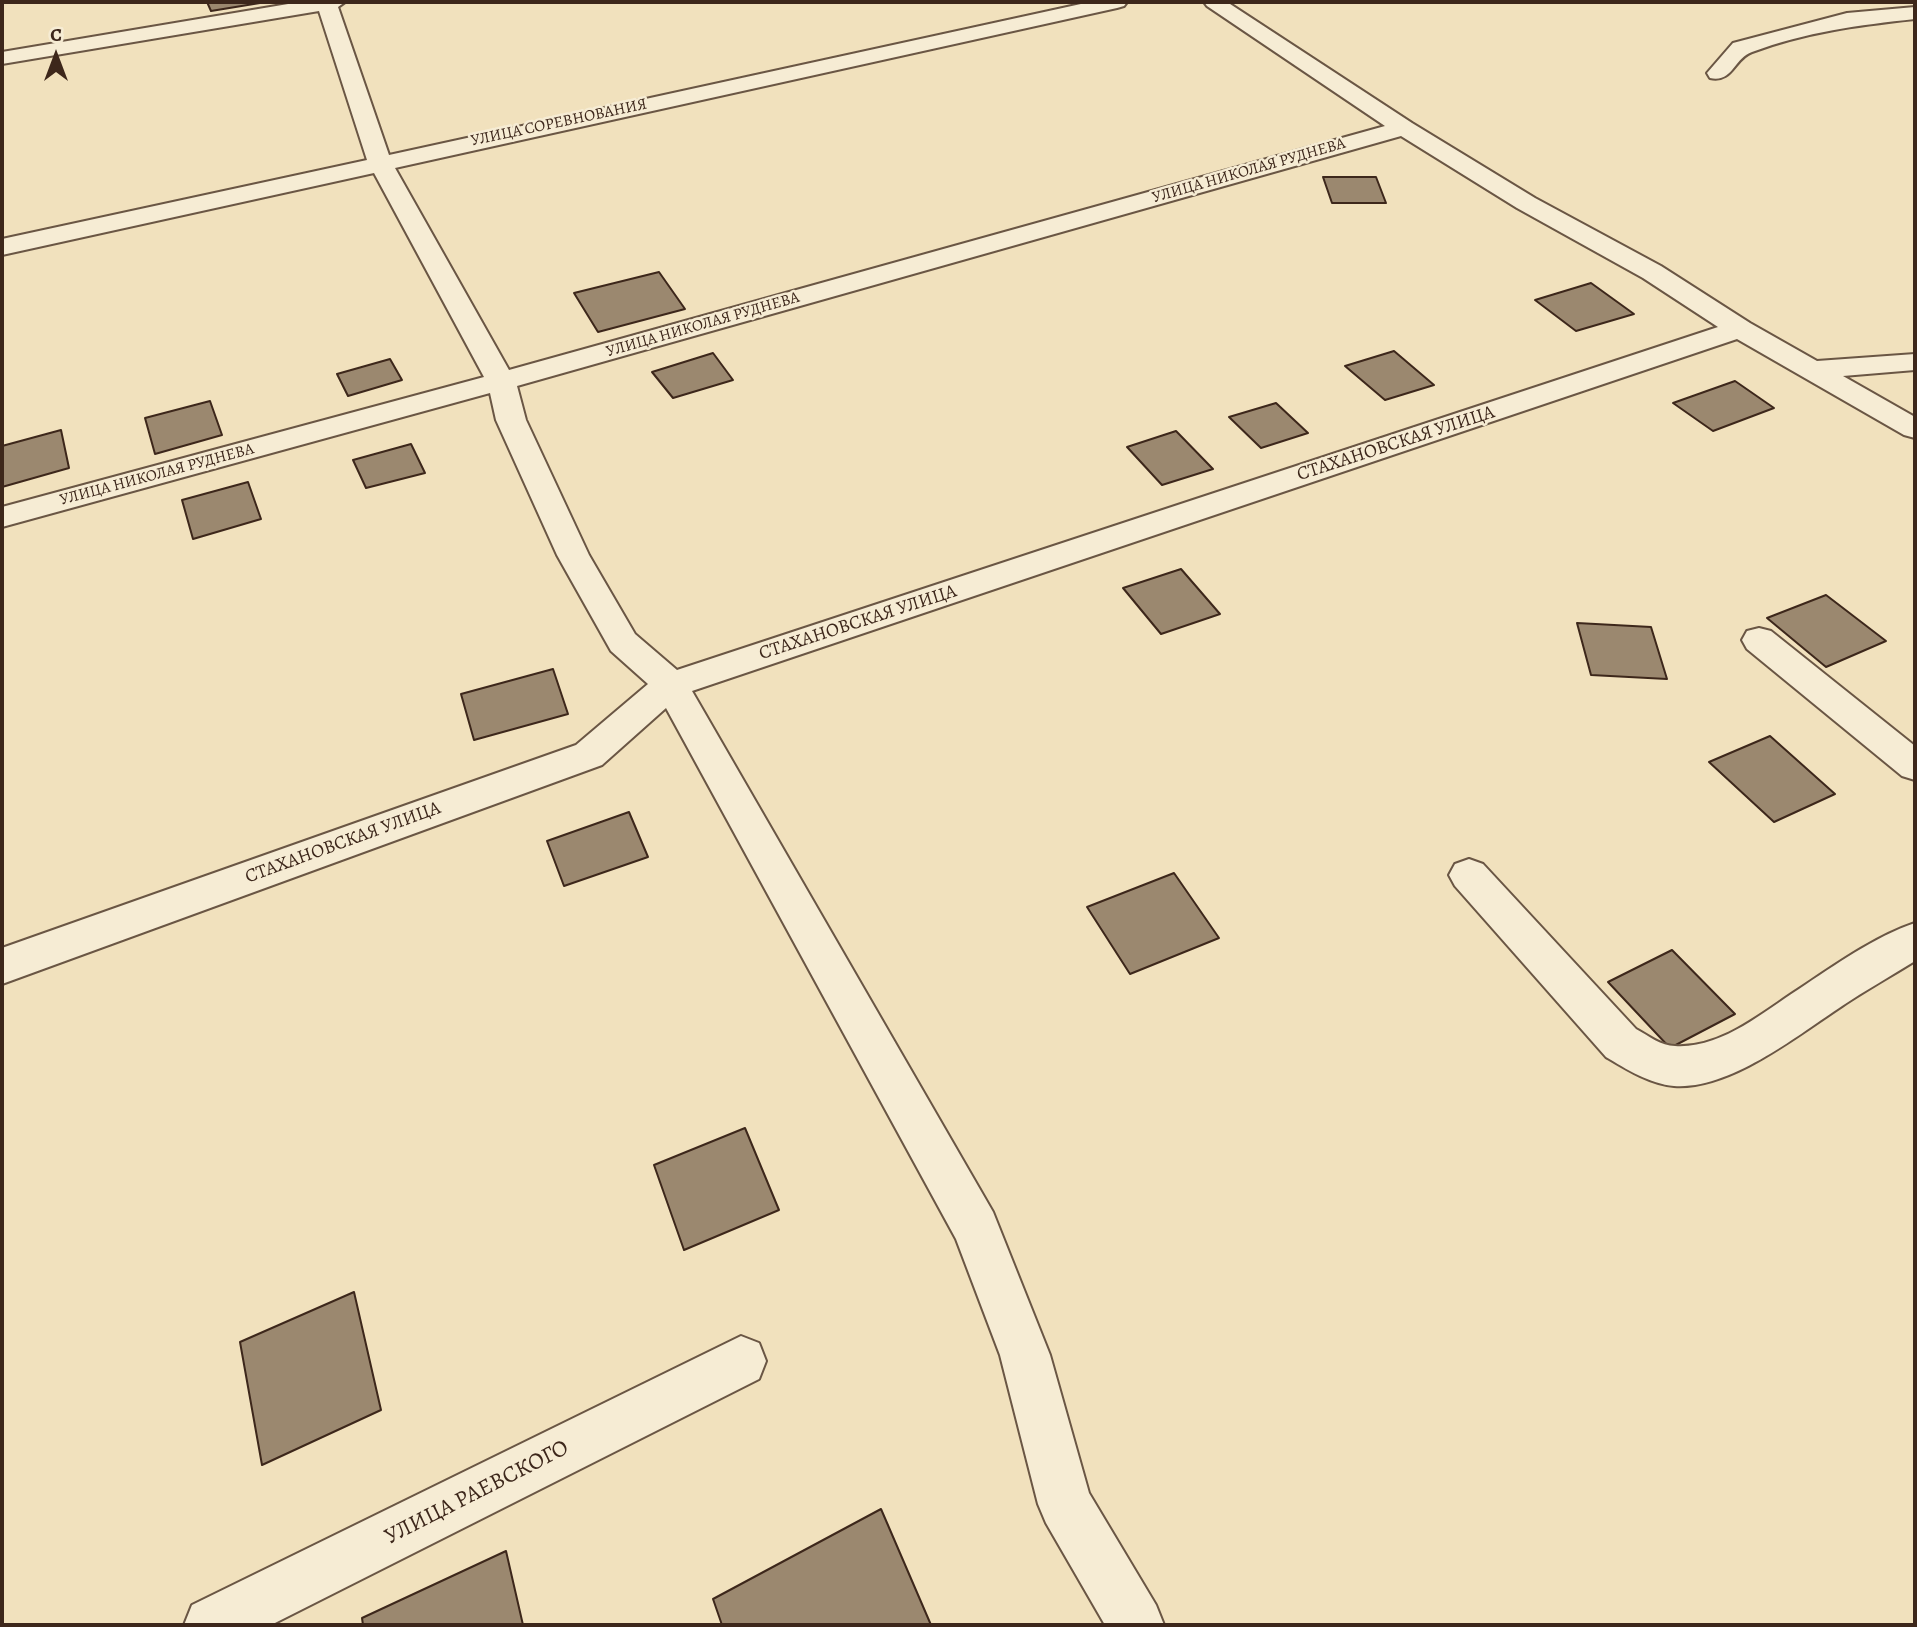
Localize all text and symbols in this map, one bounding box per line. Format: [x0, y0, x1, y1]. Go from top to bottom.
north arrow [21, 21, 91, 91]
text: С [50, 22, 62, 48]
street label: УЛИЦА СОРЕВНОВАНИЯ [469, 95, 649, 151]
street label: УЛИЦА НИКОЛАЯ РУДНЕВА [1150, 134, 1348, 208]
street label: УЛИЦА НИКОЛАЯ РУДНЕВА [604, 288, 802, 362]
street label: СТАХАНОВСКАЯ УЛИЦА [1294, 401, 1498, 487]
street label: УЛИЦА НИКОЛАЯ РУДНЕВА [58, 440, 256, 510]
street label: СТАХАНОВСКАЯ УЛИЦА [756, 580, 960, 666]
street label: СТАХАНОВСКАЯ УЛИЦА [242, 797, 444, 889]
street label: УЛИЦА РАЕВСКОГО [380, 1435, 574, 1551]

